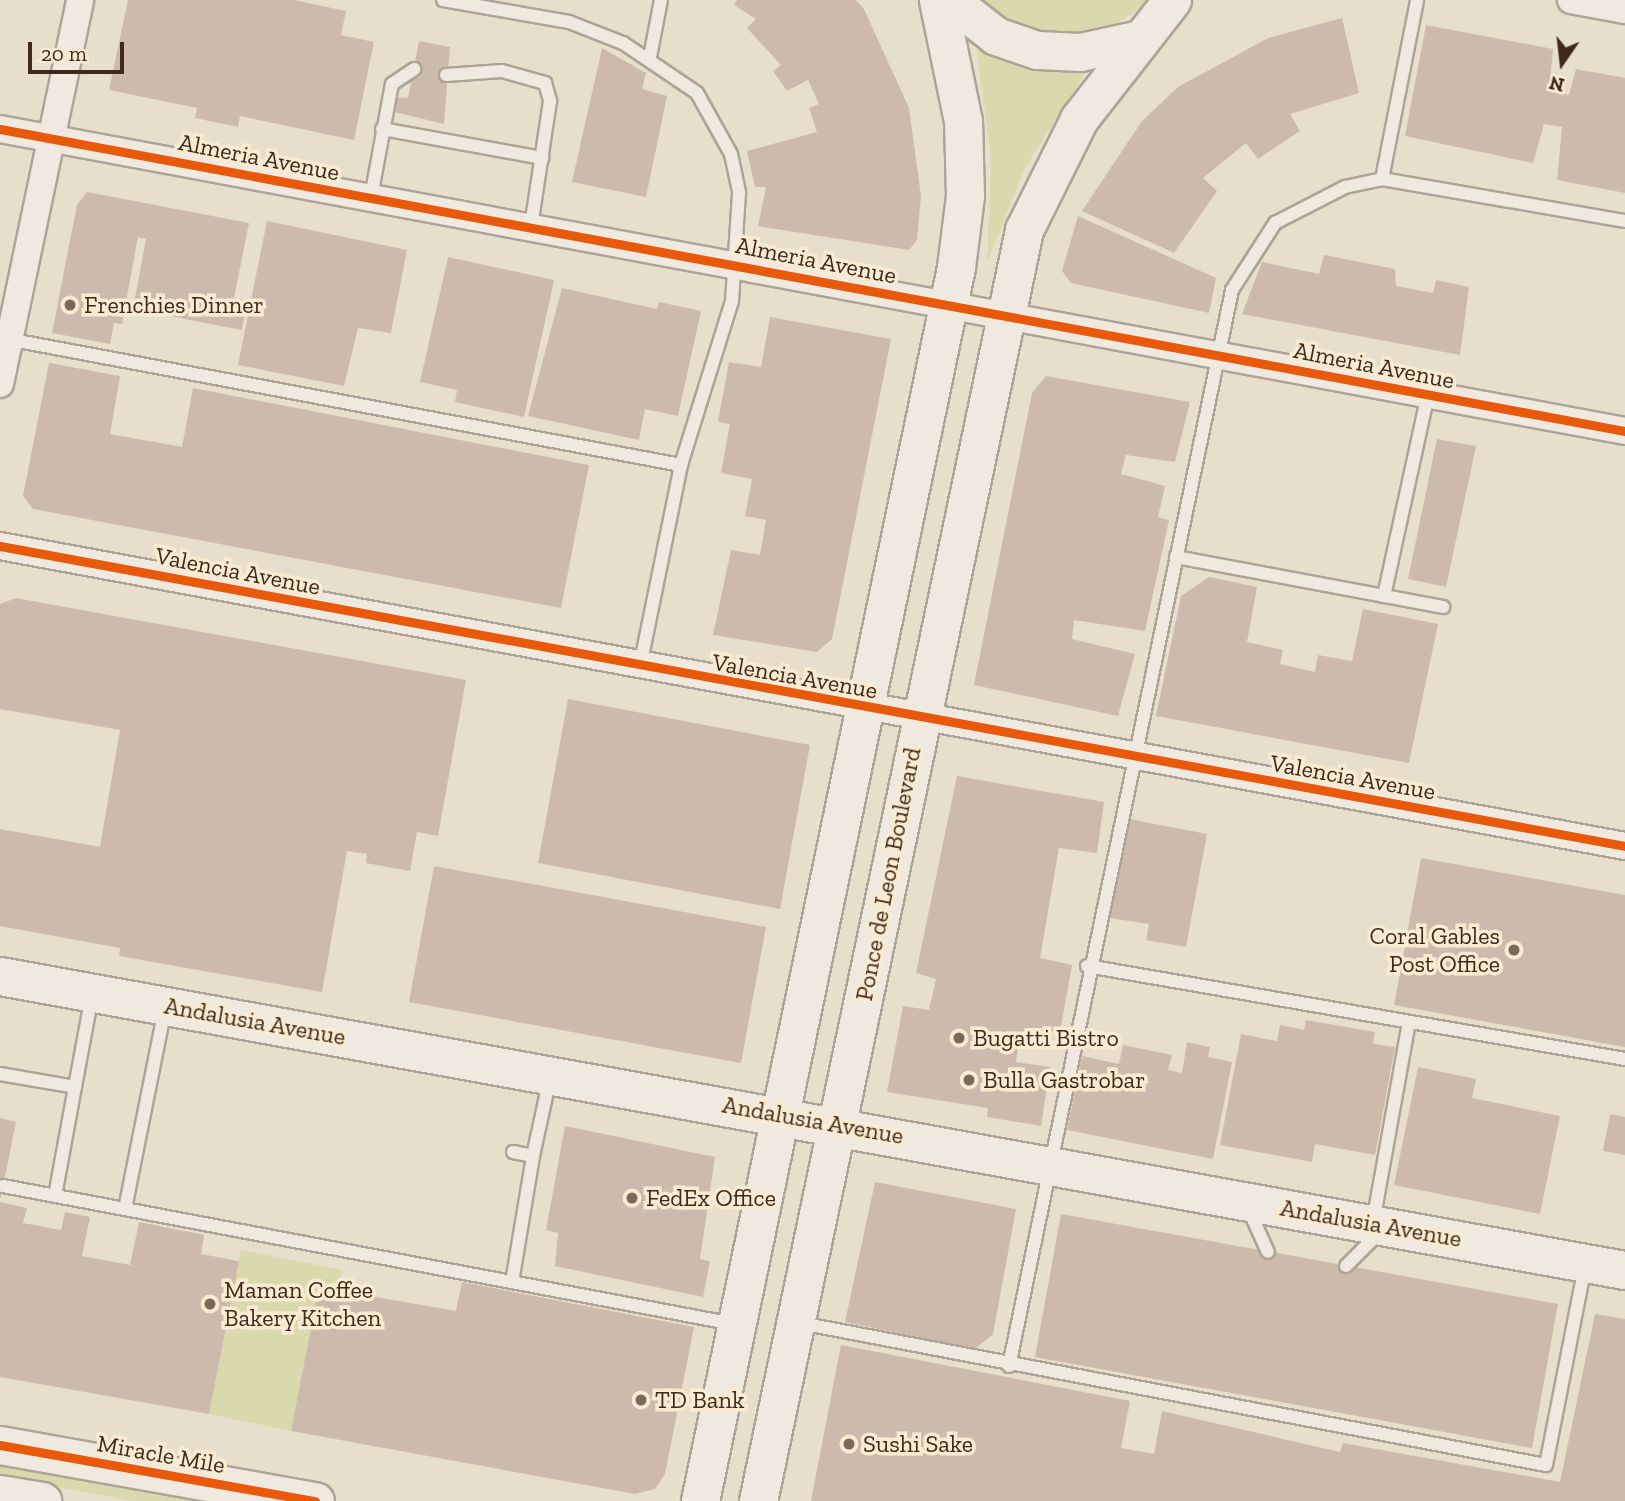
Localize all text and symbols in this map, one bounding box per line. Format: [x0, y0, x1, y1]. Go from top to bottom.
scale bar [32, 28, 128, 72]
north arrow [1527, 28, 1597, 98]
text: 20 m [41, 41, 87, 66]
text: N [1547, 71, 1567, 97]
street label: Almeria Avenue [176, 127, 342, 187]
street label: Almeria Avenue [733, 230, 899, 290]
place label: Frenchies Dinner [84, 291, 263, 319]
marker: Frenchies Dinner [62, 297, 78, 313]
street label: Almeria Avenue [1291, 335, 1457, 395]
street label: Valencia Avenue [153, 541, 323, 601]
street label: Valencia Avenue [710, 647, 880, 705]
street label: Ponce de Leon Boulevard [849, 745, 927, 1003]
street label: Valencia Avenue [1268, 748, 1438, 806]
place label: Coral Gables Post Office [1370, 922, 1500, 978]
marker: Coral Gables Post Office [1506, 942, 1522, 958]
street label: Andalusia Avenue [162, 991, 348, 1051]
place label: Bugatti Bistro [973, 1024, 1119, 1052]
marker: Bugatti Bistro [951, 1030, 967, 1046]
place label: Bulla Gastrobar [983, 1066, 1145, 1094]
marker: Bulla Gastrobar [961, 1072, 977, 1088]
street label: Andalusia Avenue [720, 1090, 906, 1150]
place label: FedEx Office [646, 1184, 776, 1212]
marker: FedEx Office [624, 1190, 640, 1206]
street label: Andalusia Avenue [1278, 1193, 1464, 1253]
place label: Maman Coffee Bakery Kitchen [224, 1276, 382, 1332]
marker: Maman Coffee Bakery Kitchen [202, 1296, 218, 1312]
place label: TD Bank [655, 1386, 745, 1414]
marker: TD Bank [633, 1392, 649, 1408]
street label: Miracle Mile [95, 1429, 227, 1479]
place label: Sushi Sake [863, 1430, 973, 1458]
marker: Sushi Sake [841, 1436, 857, 1452]

